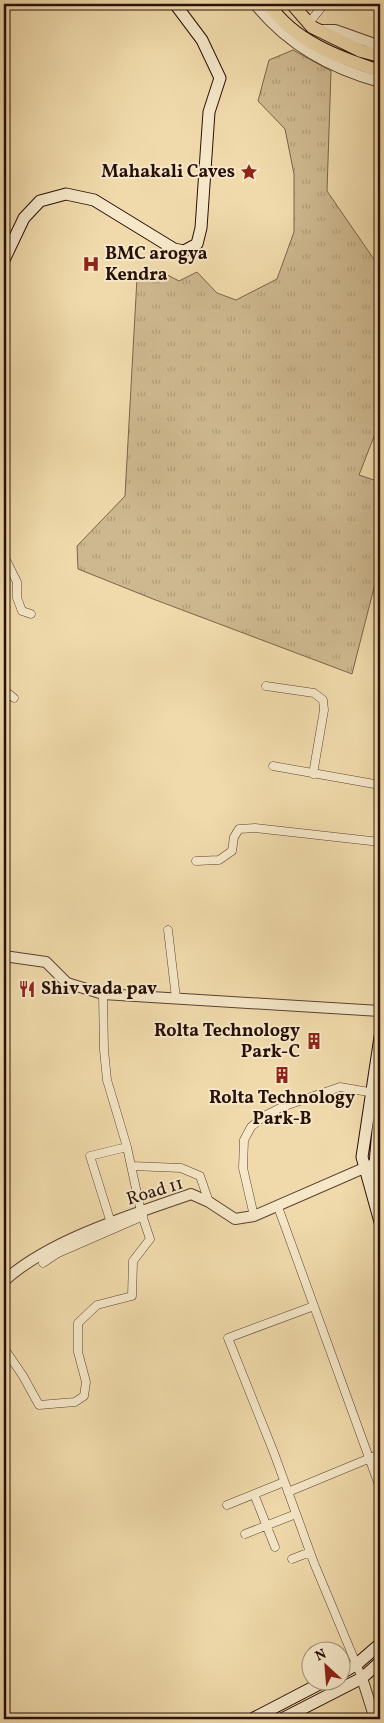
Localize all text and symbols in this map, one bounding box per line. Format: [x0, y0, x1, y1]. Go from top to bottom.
place label: Mahakali Caves [101, 160, 235, 185]
place icon: Mahakali Caves [239, 162, 259, 182]
place label: BMC arogya Kendra [105, 242, 208, 288]
hospital icon: BMC arogya Kendra [81, 254, 101, 274]
place label: Shiv vada pav [41, 977, 157, 1002]
restaurant icon: Shiv vada pav [17, 979, 37, 999]
place label: Rolta Technology Park-C [154, 1019, 300, 1065]
building icon: Rolta Technology Park-C [304, 1031, 324, 1051]
building icon: Rolta Technology Park-B [272, 1065, 292, 1085]
place label: Rolta Technology Park-B [209, 1086, 355, 1132]
street label: Road 11 [124, 1172, 186, 1212]
north arrow [302, 1640, 352, 1690]
text: N [312, 1645, 330, 1666]

